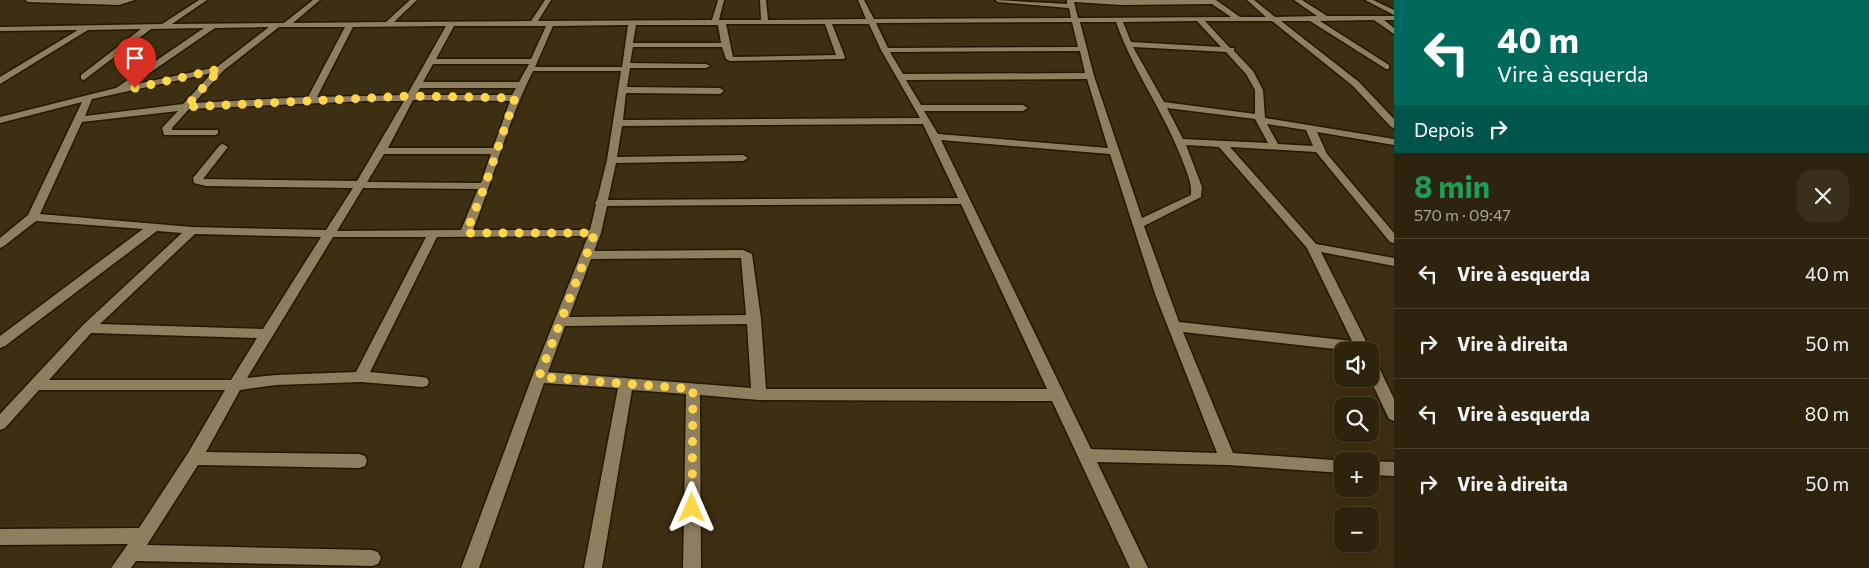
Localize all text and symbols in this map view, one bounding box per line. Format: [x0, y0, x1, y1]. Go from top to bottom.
text: 40 m [1497, 17, 1579, 60]
icon: left [1414, 20, 1479, 85]
pin [114, 37, 156, 88]
icon: arrive [121, 44, 149, 72]
text: Vire à esquerda [1497, 60, 1649, 87]
icon: right [1484, 115, 1512, 143]
text: Depois [1414, 118, 1474, 141]
text: 8 min [1414, 167, 1490, 204]
button: close [1797, 170, 1849, 222]
text: 570 m · 09:47 [1414, 205, 1511, 224]
icon: left [1414, 260, 1442, 288]
text: Vire à esquerda [1457, 262, 1590, 285]
text: 40 m [1805, 262, 1849, 285]
icon: right [1414, 330, 1442, 358]
text: Vire à direita [1457, 332, 1568, 355]
text: 50 m [1805, 332, 1849, 355]
map controls [1334, 342, 1379, 552]
button: sound [1334, 342, 1379, 387]
button: search [1334, 397, 1379, 442]
icon: left [1414, 400, 1442, 428]
text: Vire à esquerda [1457, 402, 1590, 425]
text: 80 m [1805, 402, 1849, 425]
button: + [1334, 452, 1379, 497]
icon: right [1414, 470, 1442, 498]
text: Vire à direita [1457, 472, 1568, 495]
text: 50 m [1805, 472, 1849, 495]
position arrow [665, 481, 717, 533]
button: − [1334, 507, 1379, 552]

